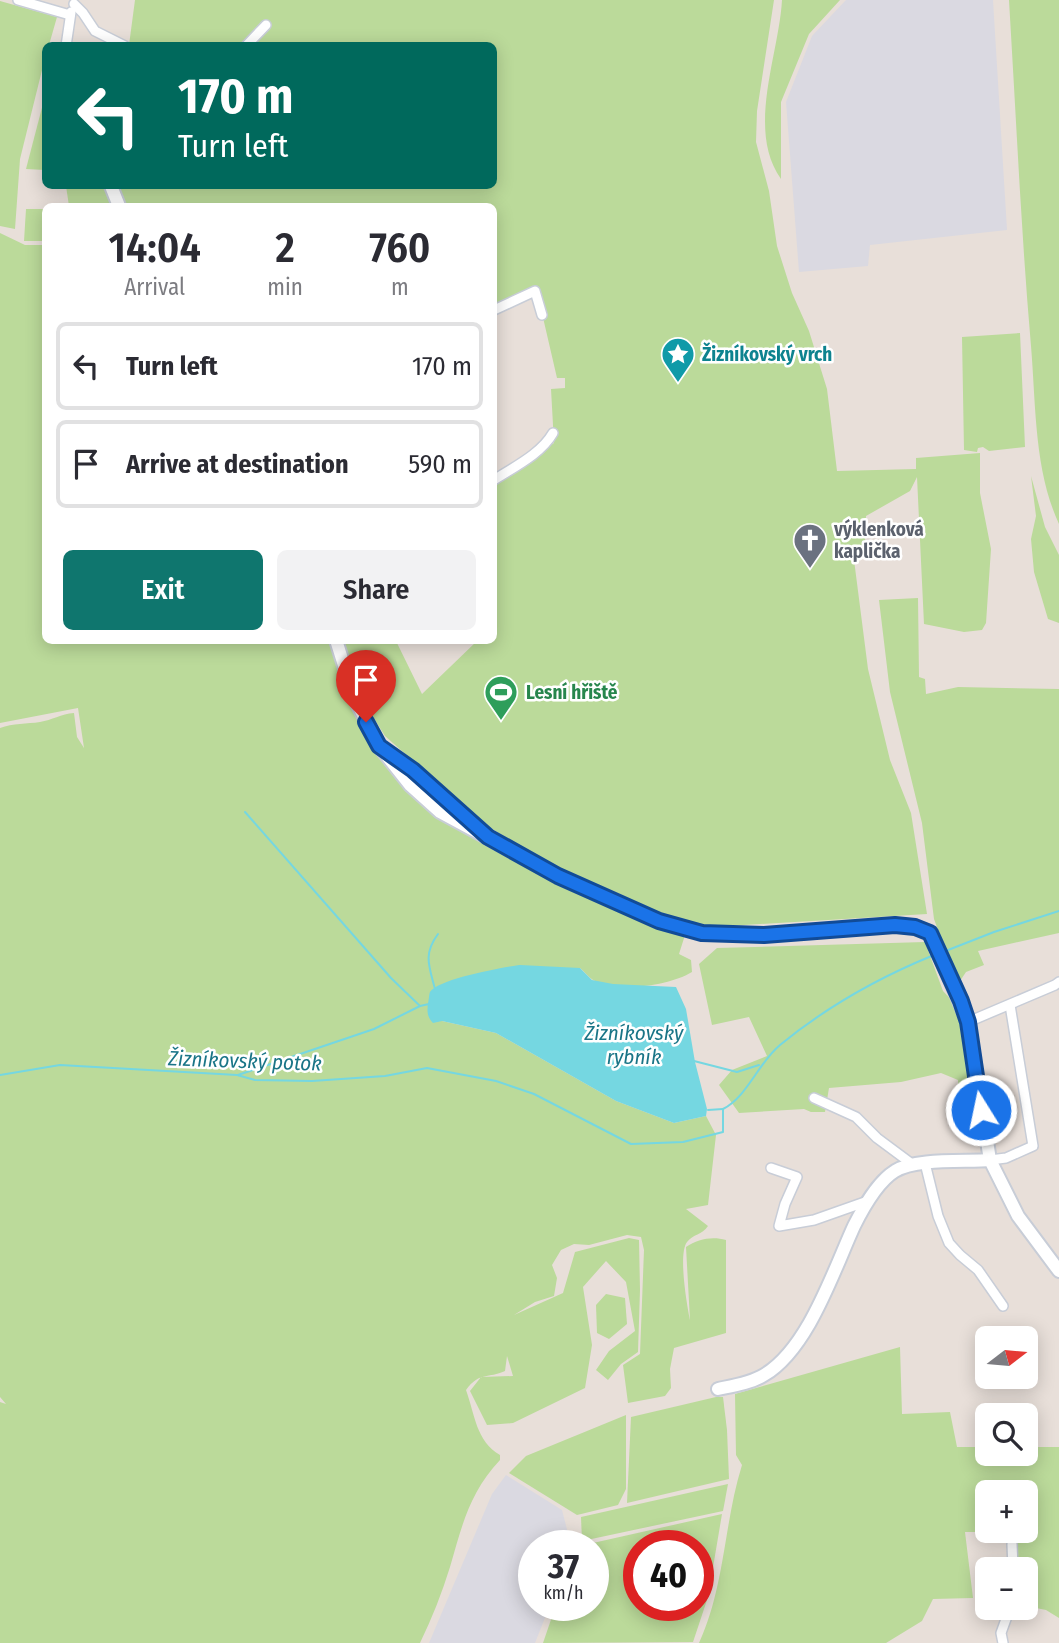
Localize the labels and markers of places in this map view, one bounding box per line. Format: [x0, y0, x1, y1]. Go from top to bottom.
place icon: Žizníkovský vrch [659, 335, 697, 384]
place label: Žizníkovský vrch [702, 342, 832, 366]
place label: výklenková kaplička [833, 518, 924, 563]
church icon: výklenková kaplička [791, 521, 829, 570]
pin [336, 650, 396, 722]
sports icon: Lesní hřiště [482, 673, 520, 722]
place label: Lesní hřiště [526, 681, 618, 704]

